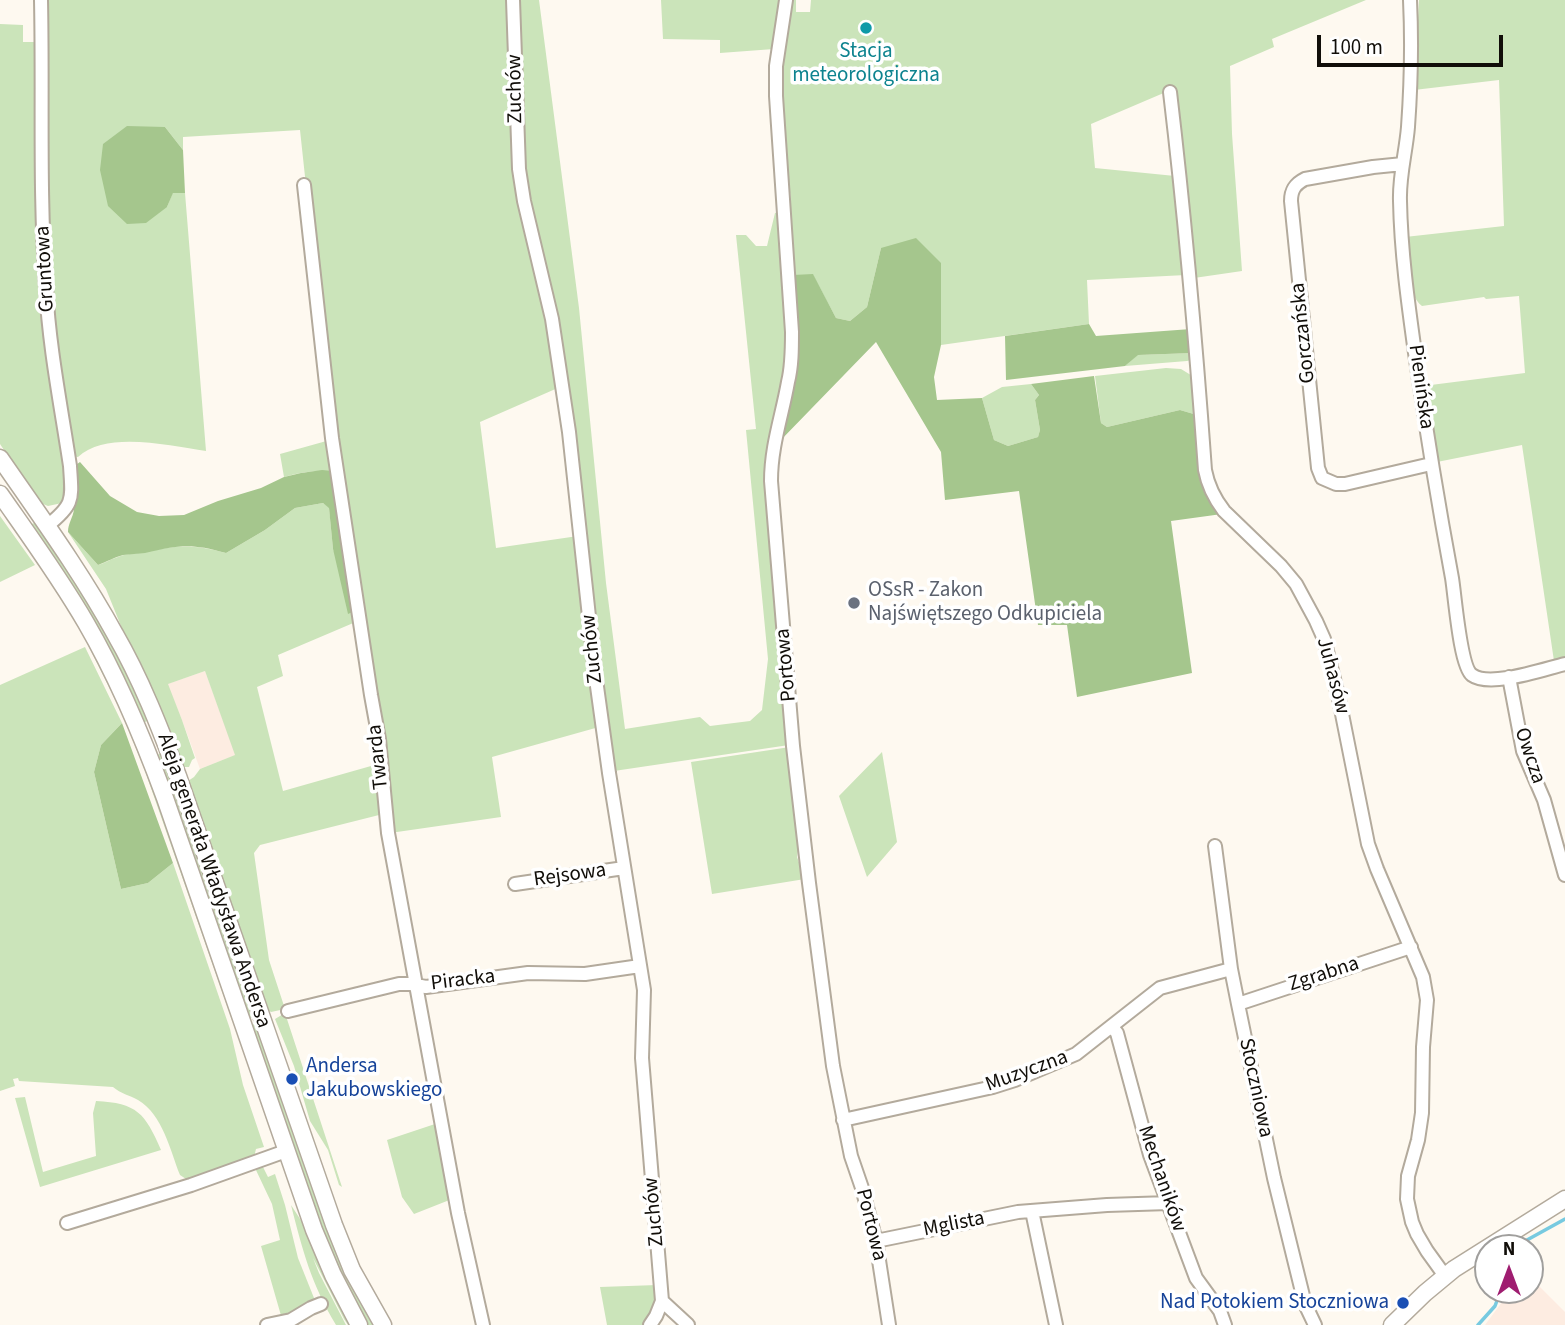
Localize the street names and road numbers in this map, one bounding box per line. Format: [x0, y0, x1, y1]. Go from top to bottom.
street label: Zuchów [503, 54, 529, 124]
street label: Gruntowa [31, 225, 61, 313]
street label: Gorczańska [1286, 281, 1322, 385]
street label: Pienińska [1402, 343, 1438, 431]
street label: Zuchów [577, 613, 609, 685]
street label: Portowa [771, 627, 803, 703]
street label: Juhasów [1310, 635, 1354, 717]
street label: Twarda [363, 723, 395, 791]
street label: Owcza [1508, 725, 1550, 787]
street label: Aleja generała Władysława Andersa [151, 730, 275, 1032]
street label: Rejsowa [532, 858, 608, 894]
street label: Zgrabna [1286, 952, 1362, 998]
street label: Piracka [429, 965, 497, 997]
street label: Stoczniowa [1232, 1036, 1278, 1140]
street label: Muzyczna [982, 1045, 1072, 1099]
street label: Mechaników [1131, 1123, 1191, 1235]
street label: Zuchów [639, 1176, 671, 1248]
street label: Portowa [849, 1186, 891, 1264]
street label: Mglista [921, 1207, 987, 1243]

